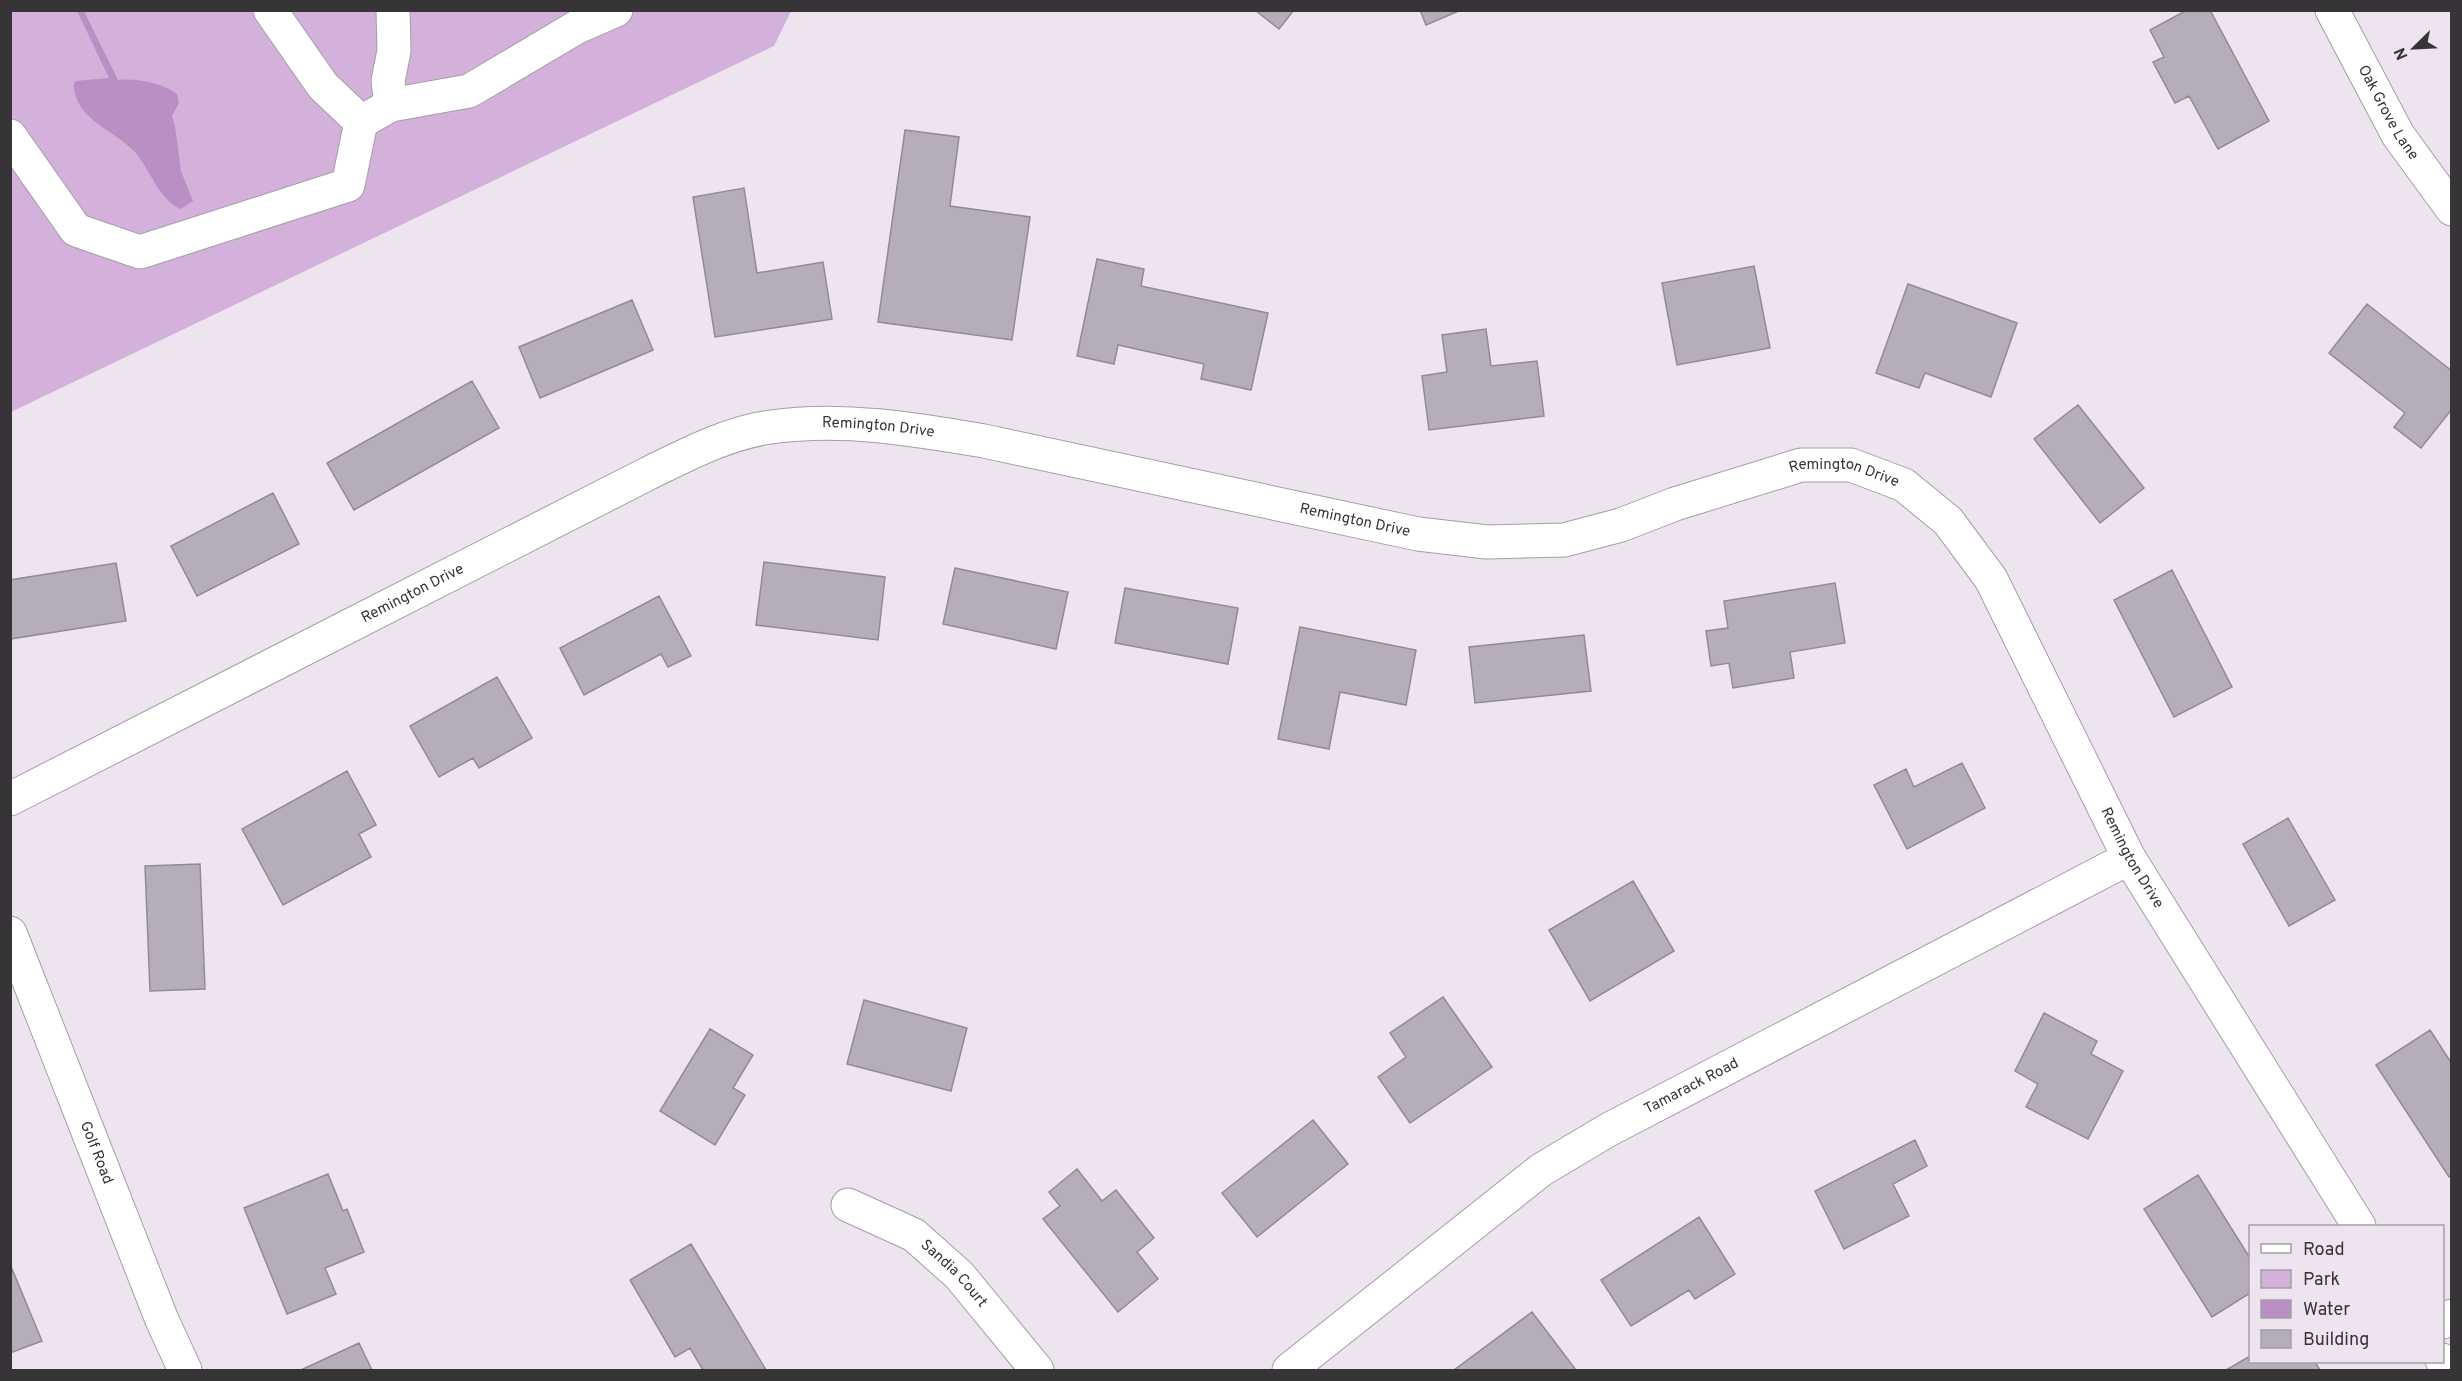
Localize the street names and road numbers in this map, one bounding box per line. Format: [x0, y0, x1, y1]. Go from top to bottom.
street label: Oak Grove Lane [2353, 62, 2423, 164]
street label: Remington Drive [822, 414, 936, 442]
street label: Remington Drive [1787, 456, 1902, 492]
street label: Remington Drive [1298, 499, 1412, 542]
street label: Remington Drive [358, 559, 467, 628]
street label: Remington Drive [2096, 804, 2168, 912]
street label: Tamarack Road [1641, 1054, 1742, 1119]
street label: Golf Road [75, 1119, 117, 1187]
street label: Sandia Court [916, 1236, 991, 1311]

